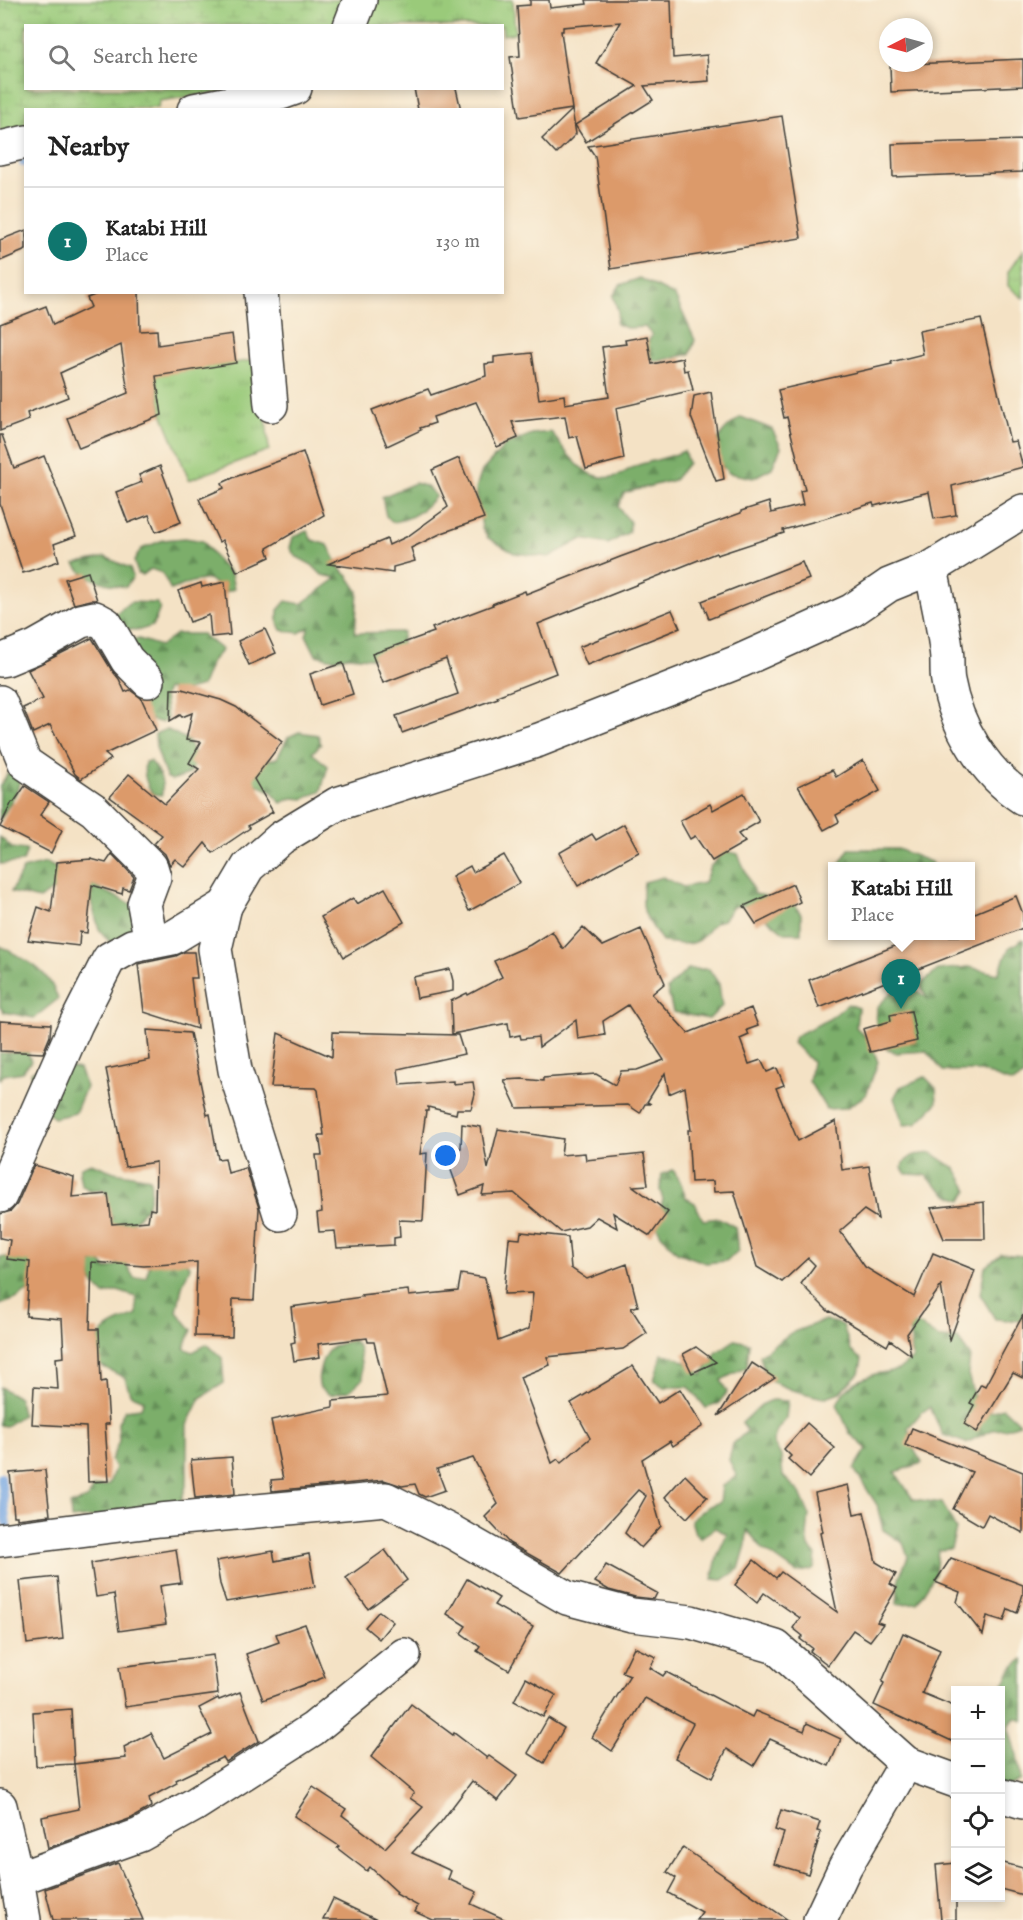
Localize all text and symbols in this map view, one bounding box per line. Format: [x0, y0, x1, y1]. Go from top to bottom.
north arrow [879, 18, 933, 72]
search box [24, 24, 504, 90]
icon: search [45, 41, 78, 74]
text: Search here [93, 43, 198, 71]
text: Nearby [48, 131, 129, 164]
text: Katabi Hill [105, 215, 207, 243]
text: 1 [64, 229, 71, 254]
text: 130 m [435, 229, 480, 254]
text: Place [105, 243, 148, 268]
popup [828, 862, 975, 940]
text: Katabi Hill [851, 875, 952, 903]
text: Place [851, 903, 894, 928]
pin: 1 [882, 960, 920, 1009]
your location [431, 1141, 460, 1170]
map controls [951, 1686, 1005, 1902]
button: + [951, 1686, 1005, 1740]
button: − [951, 1740, 1005, 1794]
button: locate [951, 1794, 1005, 1848]
button: layers [951, 1848, 1005, 1902]

